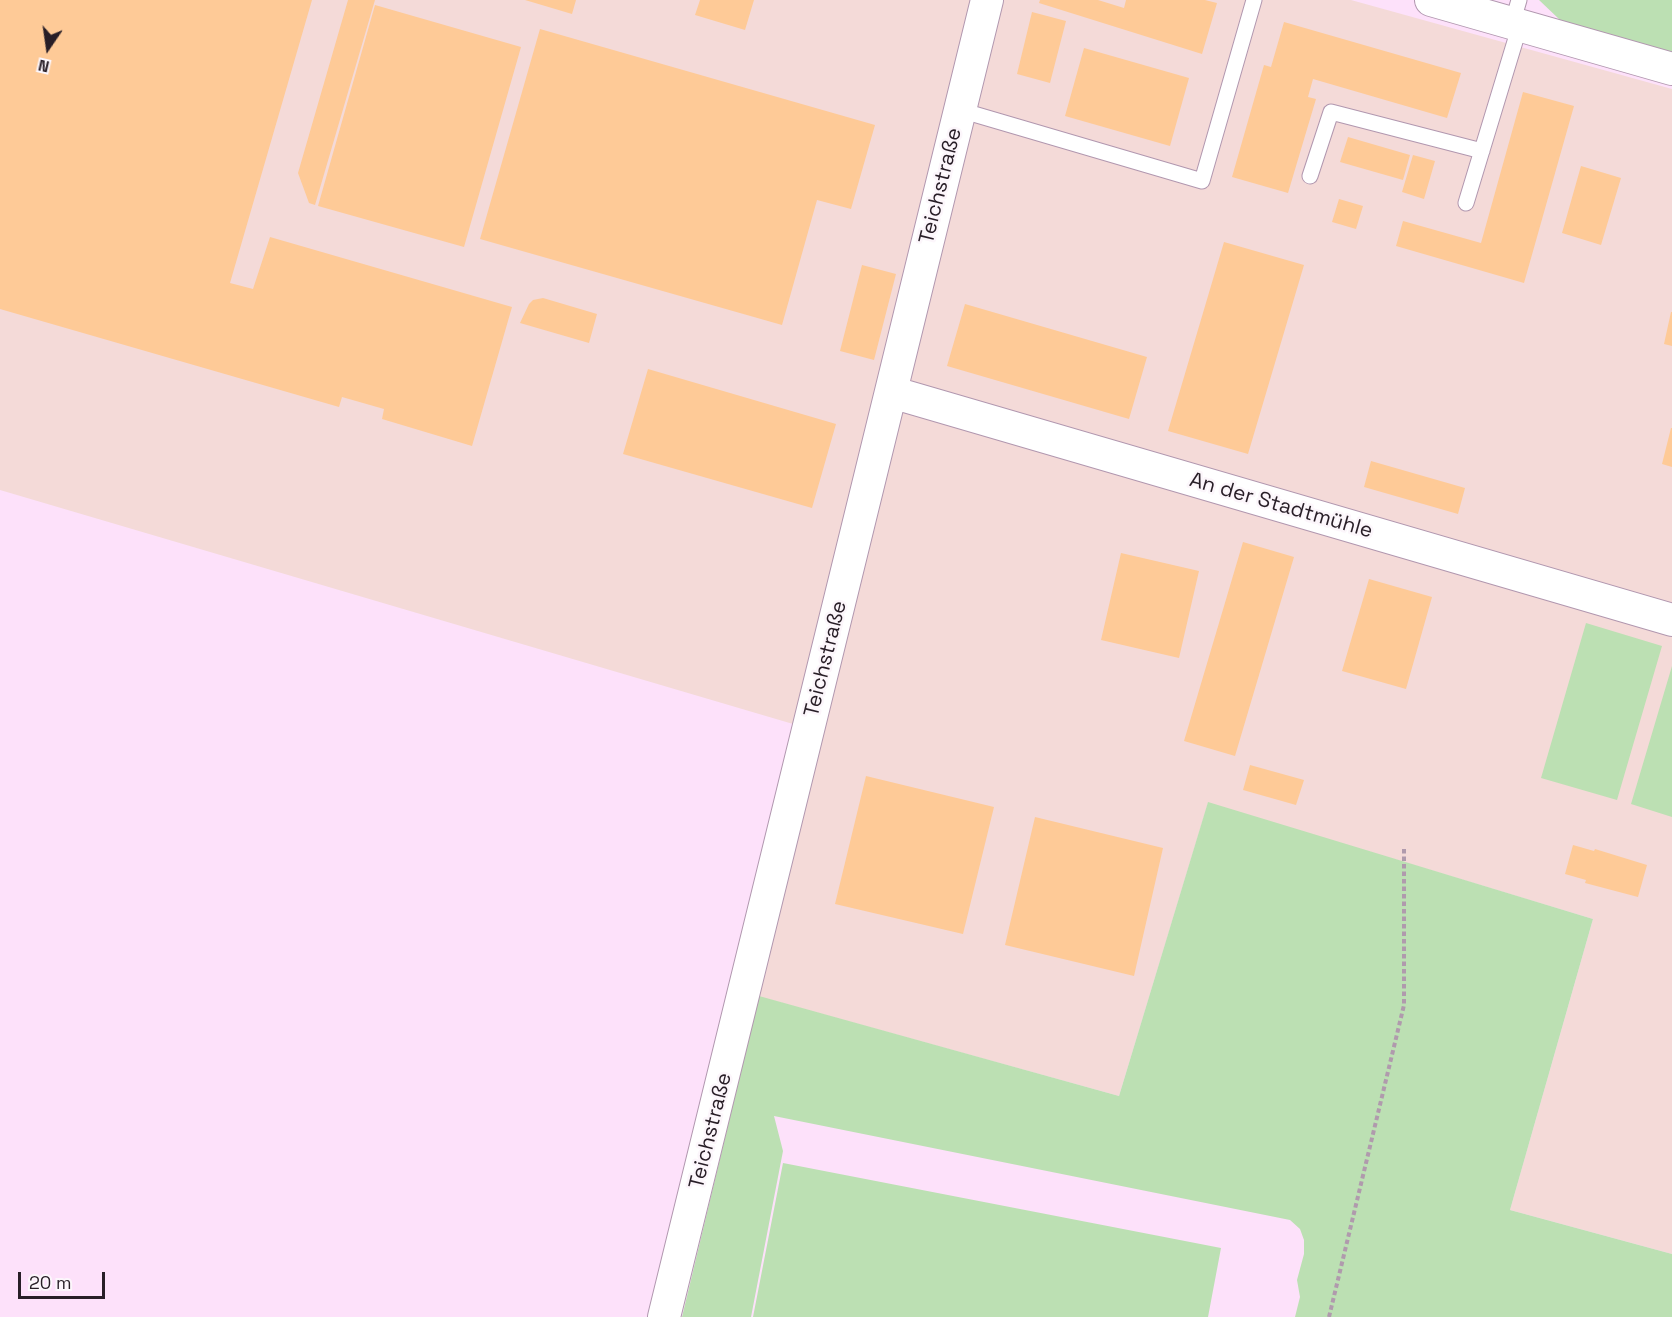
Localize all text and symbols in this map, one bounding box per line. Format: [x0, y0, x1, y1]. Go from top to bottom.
north arrow [18, 18, 78, 78]
text: N [36, 55, 51, 77]
street label: Teichstraße [914, 125, 968, 247]
street label: An der Stadtmühle [1186, 468, 1376, 544]
street label: Teichstraße [799, 598, 853, 720]
street label: Teichstraße [684, 1070, 738, 1192]
scale bar [21, 1260, 108, 1298]
text: 20 m [29, 1271, 72, 1294]

